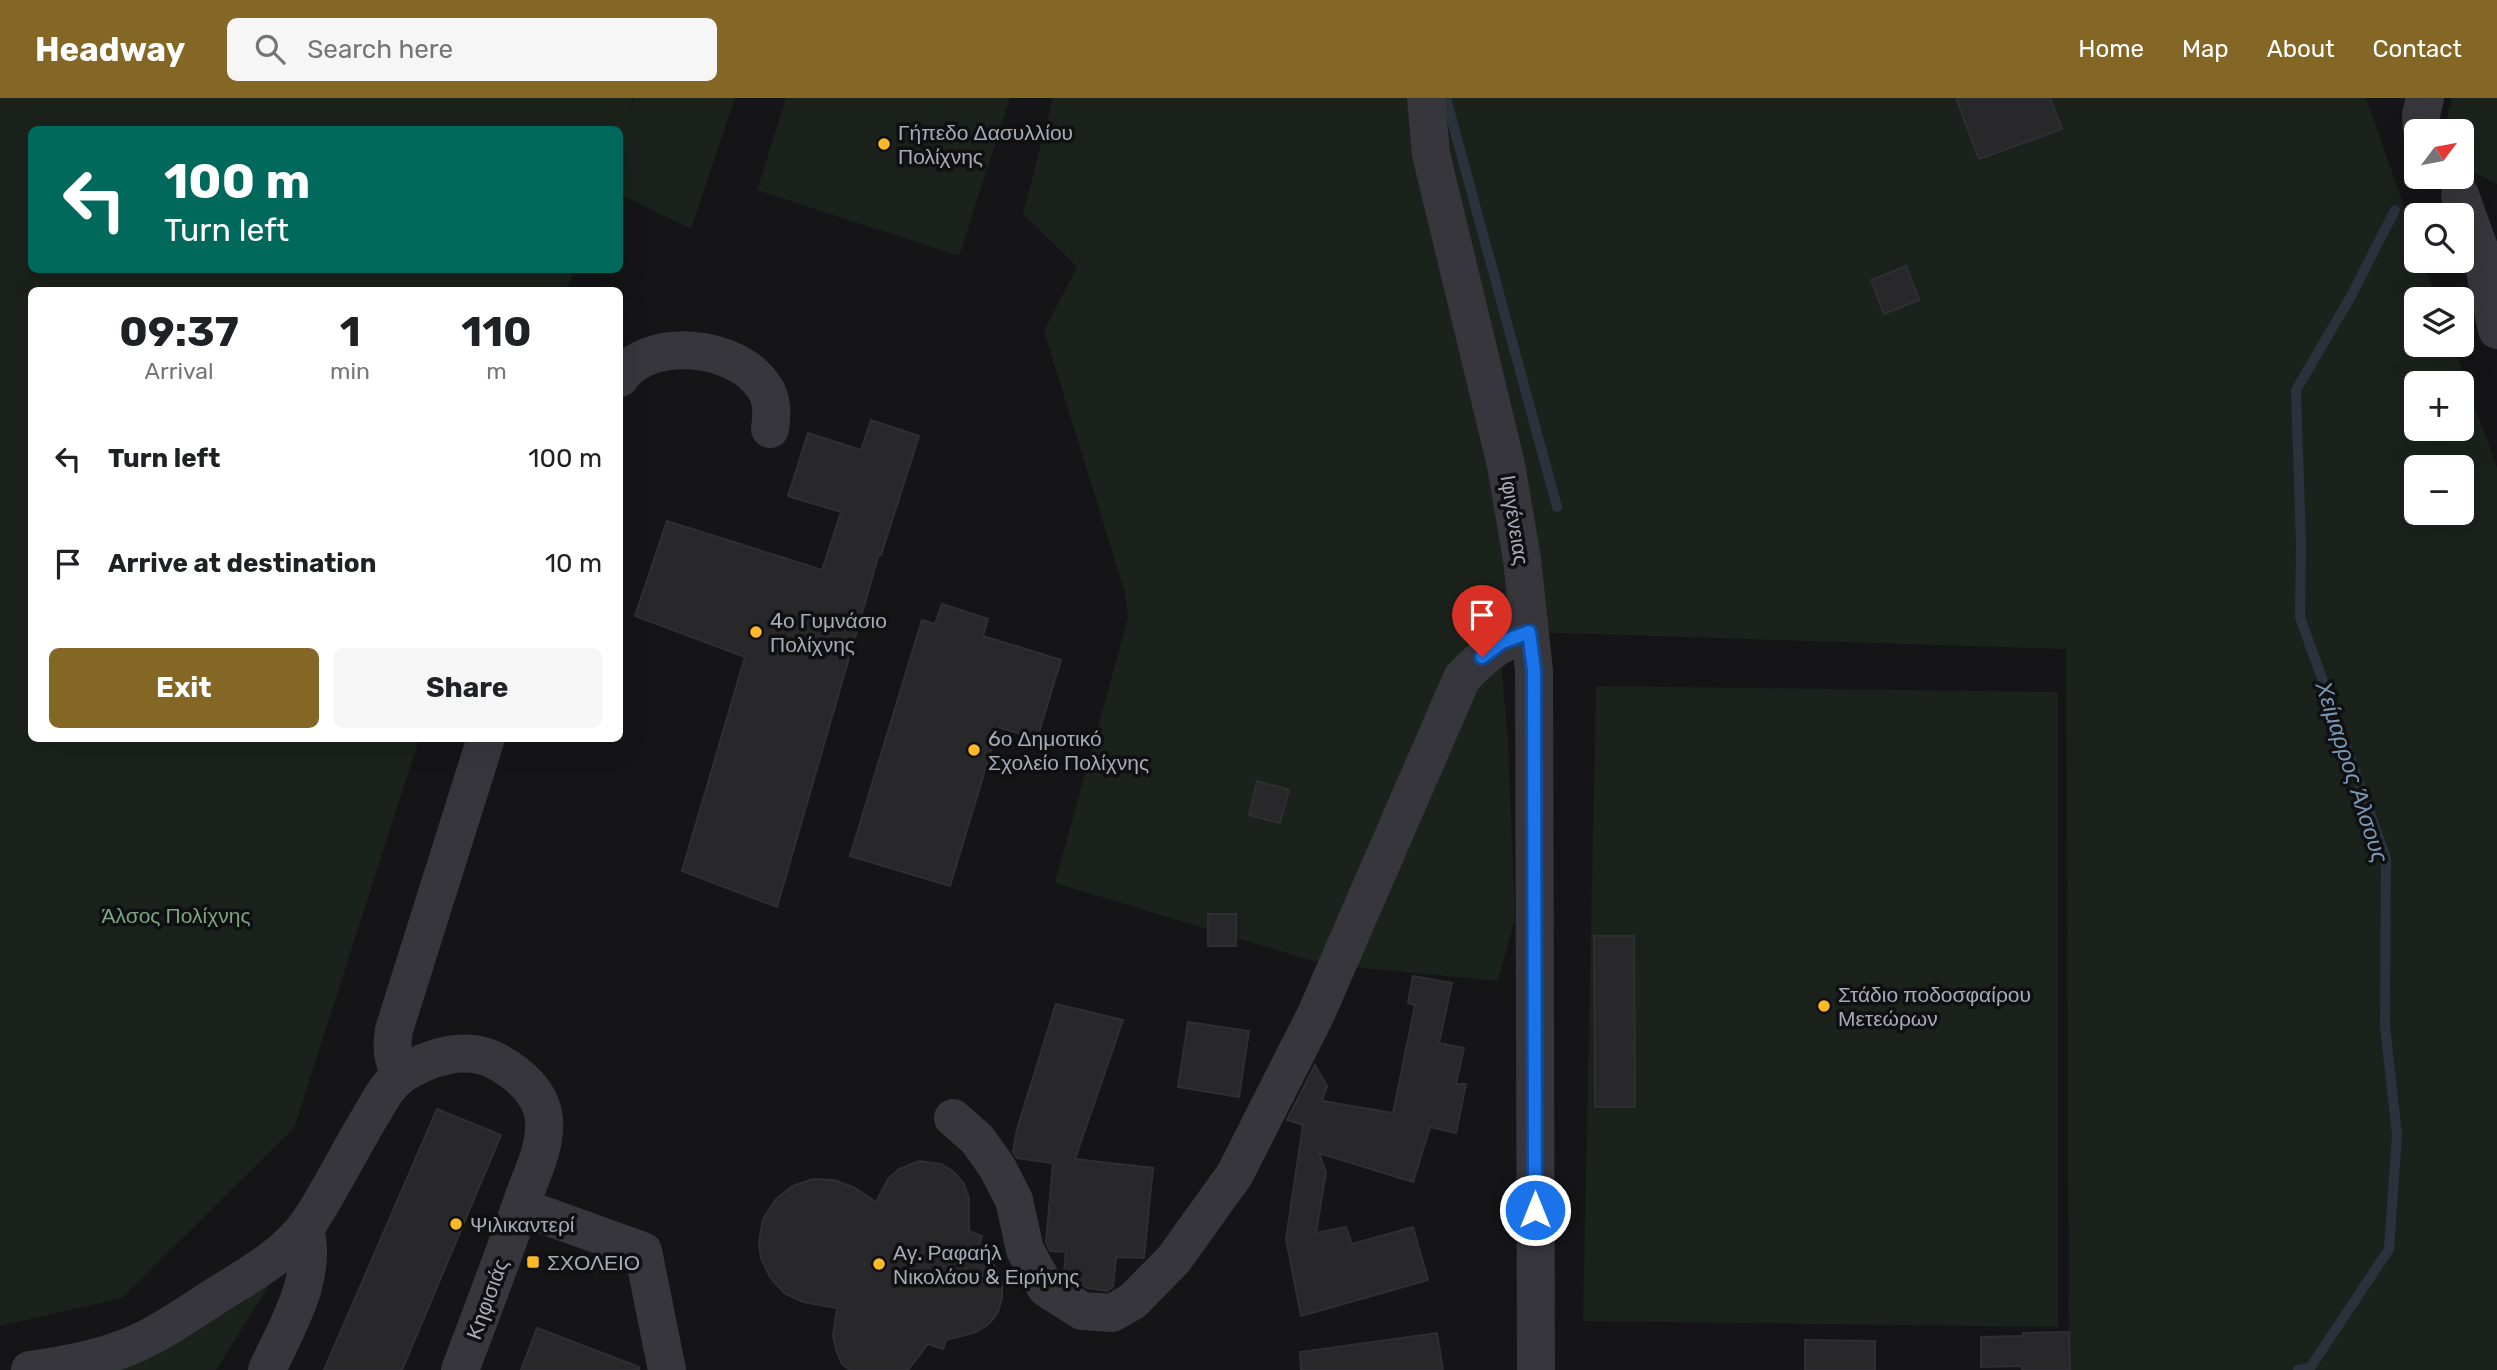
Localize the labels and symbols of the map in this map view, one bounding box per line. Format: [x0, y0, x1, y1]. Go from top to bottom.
north arrow [2404, 119, 2474, 189]
place label: Γήπεδο Δασυλλίου Πολίχνης [898, 120, 1073, 169]
marker: Γήπεδο Δασυλλίου Πολίχνης [876, 136, 892, 152]
street label: Ιφιγένειας [1496, 473, 1534, 567]
pin [1452, 585, 1512, 657]
place label: 4ο Γυμνάσιο Πολίχνης [770, 608, 887, 657]
marker: 4ο Γυμνάσιο Πολίχνης [748, 624, 764, 640]
water label: Χείμαρρος Άλσους [2309, 677, 2395, 867]
place label: 6ο Δημοτικό Σχολείο Πολίχνης [988, 726, 1149, 775]
marker: 6ο Δημοτικό Σχολείο Πολίχνης [966, 742, 982, 758]
park label: Άλσος Πολίχνης [101, 903, 251, 928]
place label: Στάδιο ποδοσφαίρου Μετεώρων [1838, 982, 2031, 1031]
marker: Στάδιο ποδοσφαίρου Μετεώρων [1816, 998, 1832, 1014]
position arrow [1498, 1173, 1572, 1247]
place label: Ψιλικαντερί [470, 1212, 575, 1237]
marker: Ψιλικαντερί [448, 1216, 464, 1232]
place label: Αγ. Ραφαήλ Νικολάου & Ειρήνης [893, 1240, 1079, 1289]
place label: ΣΧΟΛΕΙΟ [547, 1250, 640, 1275]
marker: ΣΧΟΛΕΙΟ [525, 1254, 541, 1270]
street label: Κηφισιάς [461, 1255, 513, 1343]
marker: Αγ. Ραφαήλ Νικολάου & Ειρήνης [871, 1256, 887, 1272]

